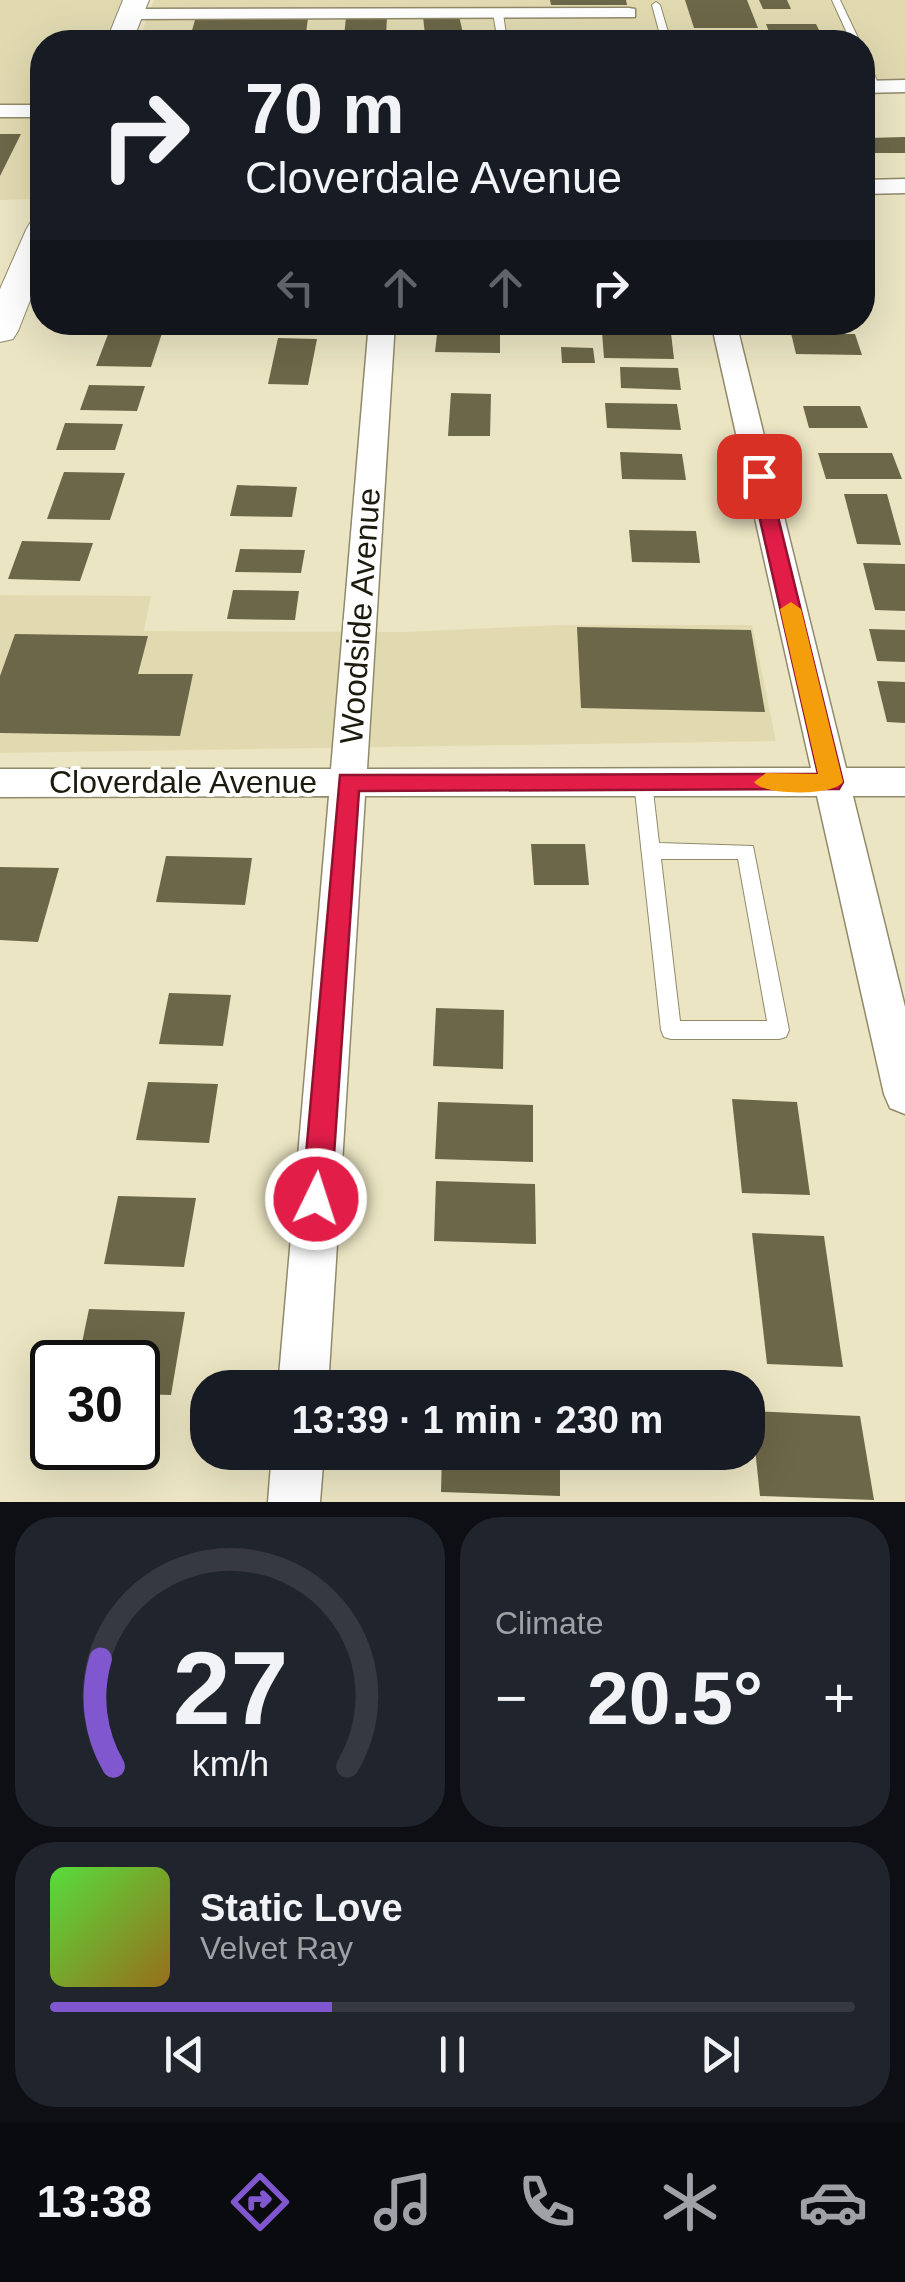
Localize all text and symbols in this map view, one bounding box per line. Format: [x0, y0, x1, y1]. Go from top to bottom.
icon: right [80, 70, 210, 200]
text: 70 m [245, 70, 405, 148]
text: Cloverdale Avenue [245, 152, 622, 203]
icon: left [268, 260, 323, 315]
icon: ahead [373, 260, 428, 315]
icon: ahead [478, 260, 533, 315]
icon: right [583, 260, 638, 315]
pin [717, 434, 802, 519]
icon: arrive [732, 449, 787, 504]
street label: Woodside Avenue [333, 487, 387, 745]
street label: Cloverdale Avenue [49, 764, 317, 800]
position arrow [264, 1147, 368, 1251]
speed limit sign: 30 [30, 1340, 160, 1470]
text: 13:39 · 1 min · 230 m [292, 1399, 663, 1441]
text: Climate [495, 1605, 603, 1641]
text: 27 [172, 1630, 288, 1746]
text: 20.5° [587, 1656, 763, 1740]
text: − [495, 1667, 527, 1729]
text: + [823, 1667, 855, 1729]
text: km/h [191, 1744, 269, 1784]
text: Static Love [200, 1887, 403, 1929]
text: Velvet Ray [200, 1930, 353, 1966]
icon: previous [157, 2027, 212, 2082]
icon: pause [425, 2027, 480, 2082]
icon: next [693, 2027, 748, 2082]
icon: directions [225, 2167, 295, 2237]
icon: music [368, 2167, 438, 2237]
icon: phone [512, 2167, 582, 2237]
icon: climate [655, 2167, 725, 2237]
icon: car [798, 2167, 868, 2237]
text: 13:38 [37, 2176, 152, 2227]

